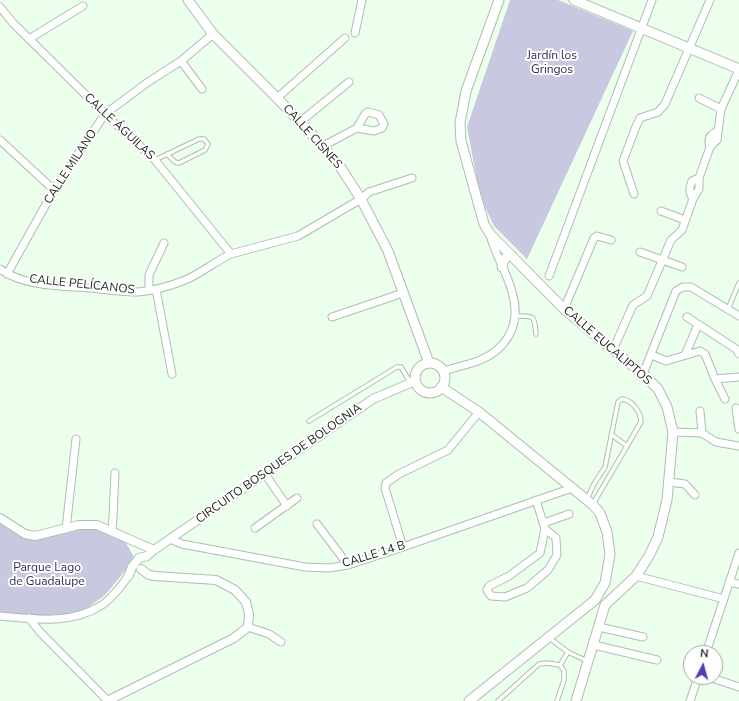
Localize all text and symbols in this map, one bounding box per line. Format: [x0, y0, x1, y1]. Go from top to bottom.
park label: Jardín los Gringos [527, 49, 577, 77]
street label: CALLE ÁGUILAS [81, 91, 157, 163]
street label: CALLE CISNES [279, 102, 345, 172]
street label: CALLE MILANO [41, 127, 101, 207]
street label: CALLE PELÍCANOS [29, 272, 135, 298]
street label: CALLE EUCALIPTOS [560, 304, 654, 388]
street label: CIRCUITO BOSQUES DE BOLOGNIA [193, 401, 365, 527]
street label: CALLE 14 B [341, 539, 407, 571]
park label: Parque Lago de Guadalupe [9, 561, 85, 589]
north arrow [683, 645, 723, 685]
text: N [699, 646, 709, 661]

